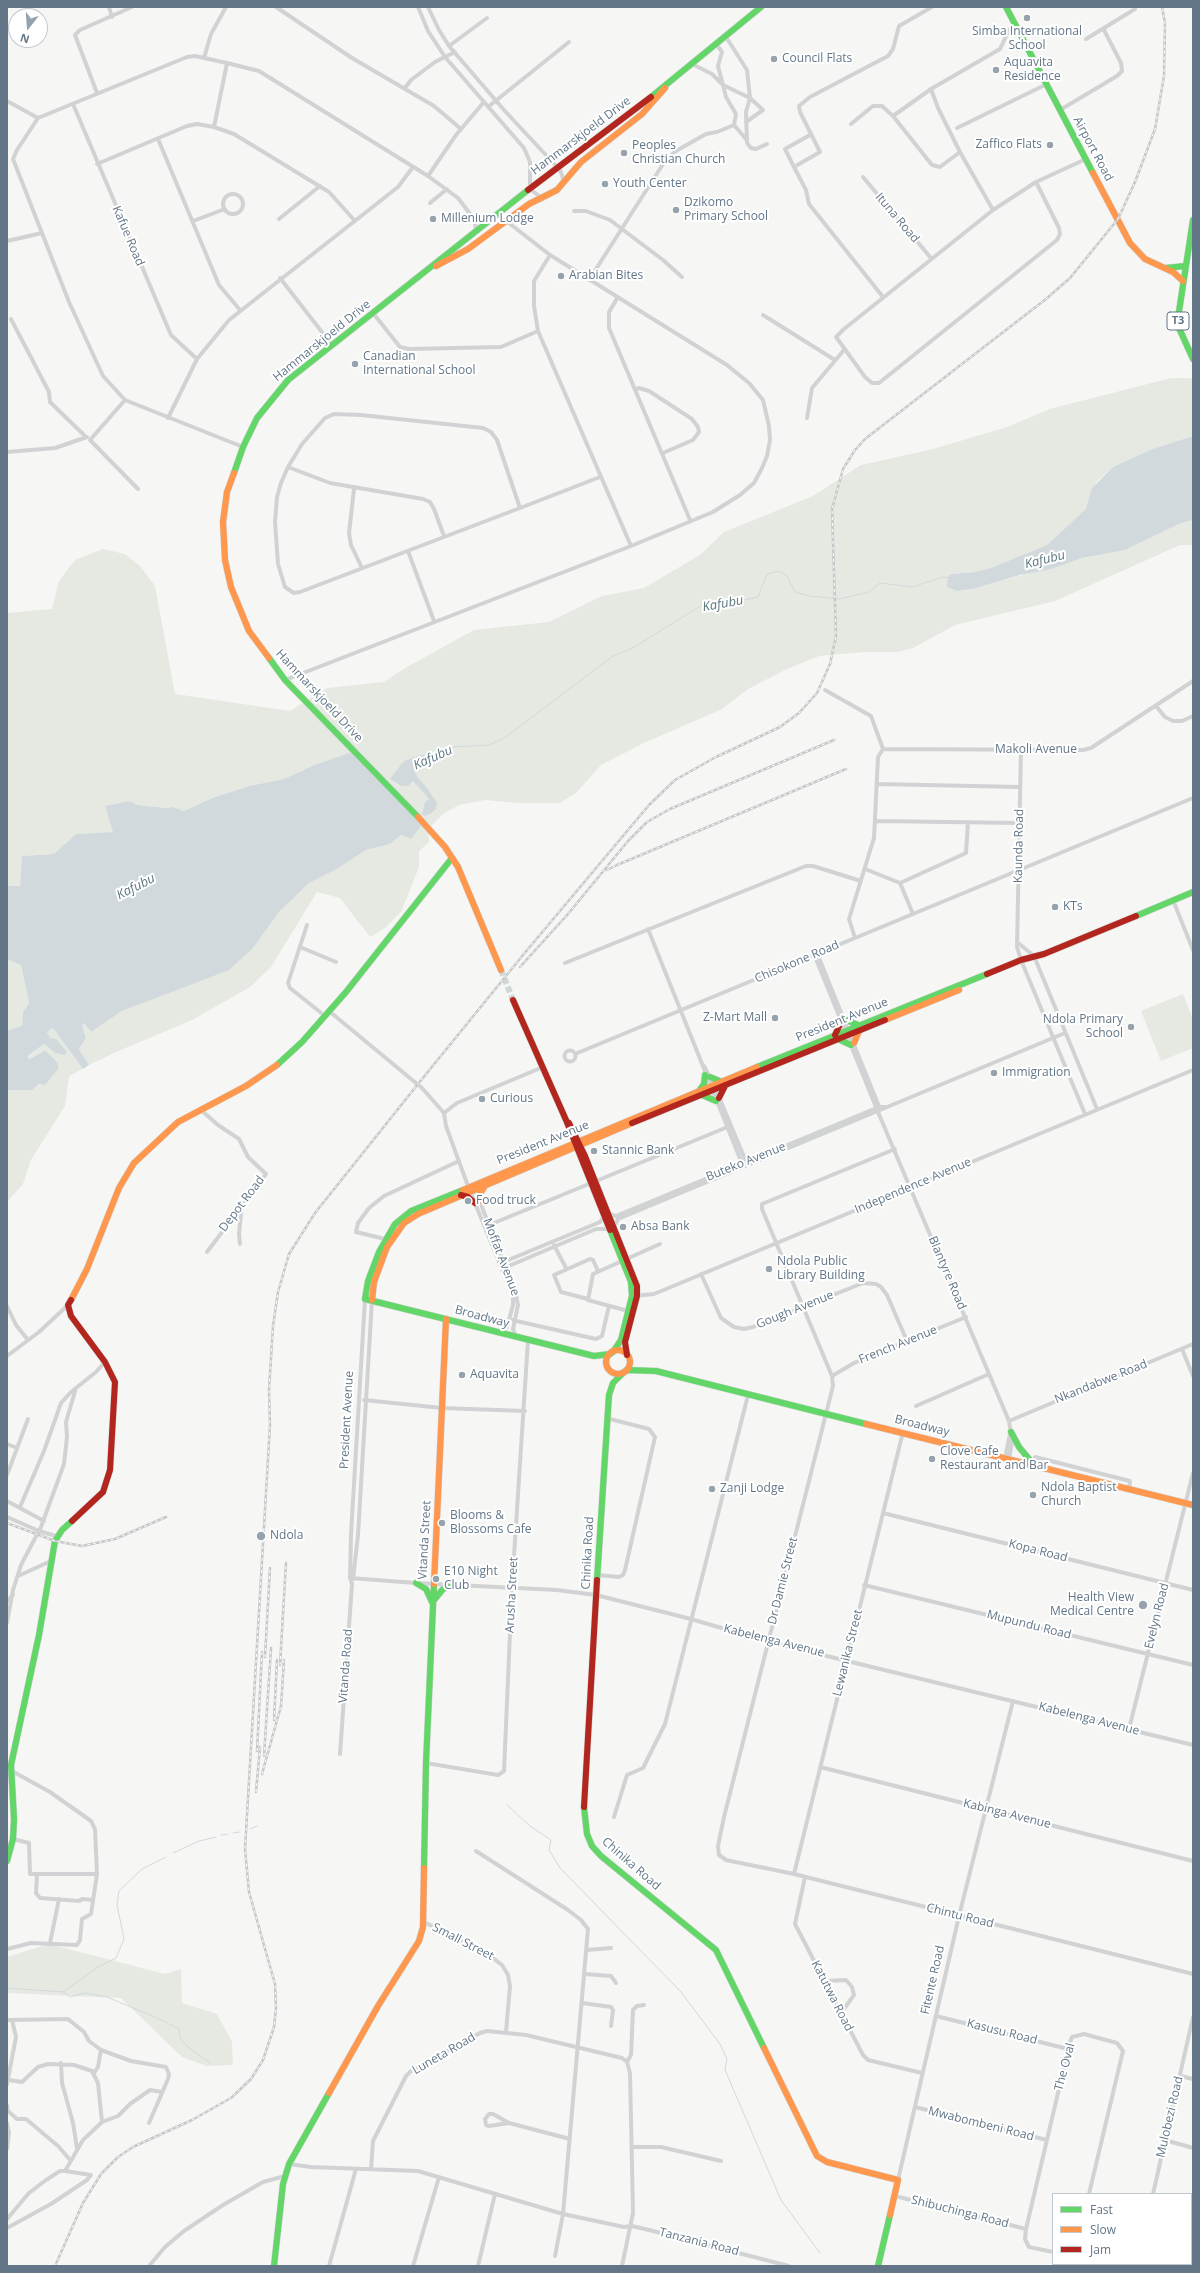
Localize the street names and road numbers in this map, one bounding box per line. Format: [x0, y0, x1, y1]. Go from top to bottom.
street label: Hammarskjoeld Drive [528, 94, 634, 178]
street label: Airport Road [1070, 114, 1116, 184]
street label: Ituna Road [872, 190, 922, 246]
street label: Kafue Road [109, 204, 147, 268]
street label: Hammarskjoeld Drive [270, 297, 374, 385]
road number: T3 [1167, 312, 1189, 330]
street label: Hammarskjoeld Drive [272, 647, 366, 745]
street label: Makoli Avenue [995, 743, 1077, 757]
street label: Kaunda Road [1011, 809, 1027, 883]
street label: Chisokone Road [753, 938, 841, 986]
street label: President Avenue [794, 995, 890, 1045]
street label: President Avenue [495, 1118, 591, 1168]
street label: Buteko Avenue [704, 1139, 788, 1185]
street label: Independence Avenue [853, 1155, 973, 1217]
street label: Depot Road [216, 1173, 268, 1235]
street label: Moffat Avenue [480, 1216, 522, 1298]
street label: Blantyre Road [925, 1234, 969, 1312]
street label: Gough Avenue [754, 1288, 836, 1332]
street label: Broadway [453, 1303, 511, 1331]
street label: French Avenue [857, 1323, 939, 1367]
street label: Nkandabwe Road [1053, 1357, 1149, 1407]
street label: President Avenue [337, 1371, 357, 1469]
street label: Broadway [893, 1412, 951, 1440]
street label: Vitanda Street [416, 1500, 434, 1580]
street label: Chinika Road [579, 1516, 597, 1590]
street label: Dr Damie Street [765, 1536, 801, 1626]
street label: Kopa Road [1007, 1537, 1069, 1565]
street label: Arusha Street [503, 1557, 521, 1633]
street label: Evelyn Road [1142, 1581, 1172, 1651]
street label: Lewanika Street [830, 1608, 866, 1698]
street label: Mupundu Road [985, 1608, 1073, 1642]
street label: Kabelenga Avenue [722, 1622, 826, 1660]
street label: Vitanda Road [336, 1628, 356, 1704]
street label: Kabelenga Avenue [1037, 1700, 1141, 1738]
street label: Kabinga Avenue [962, 1796, 1052, 1832]
street label: Chinika Road [599, 1835, 663, 1893]
street label: Chintu Road [925, 1901, 995, 1931]
street label: Small Street [430, 1920, 496, 1964]
street label: Fitente Road [918, 1944, 948, 2016]
street label: Katutwa Road [808, 1958, 856, 2034]
street label: Kasusu Road [965, 2016, 1039, 2048]
street label: Luneta Road [410, 2030, 478, 2078]
street label: The Oval [1052, 2042, 1078, 2092]
street label: Mulobezi Road [1154, 2075, 1186, 2159]
street label: Mwabombeni Road [927, 2104, 1035, 2144]
street label: Shibuchinga Road [910, 2193, 1010, 2231]
street label: Tanzania Road [658, 2225, 740, 2259]

